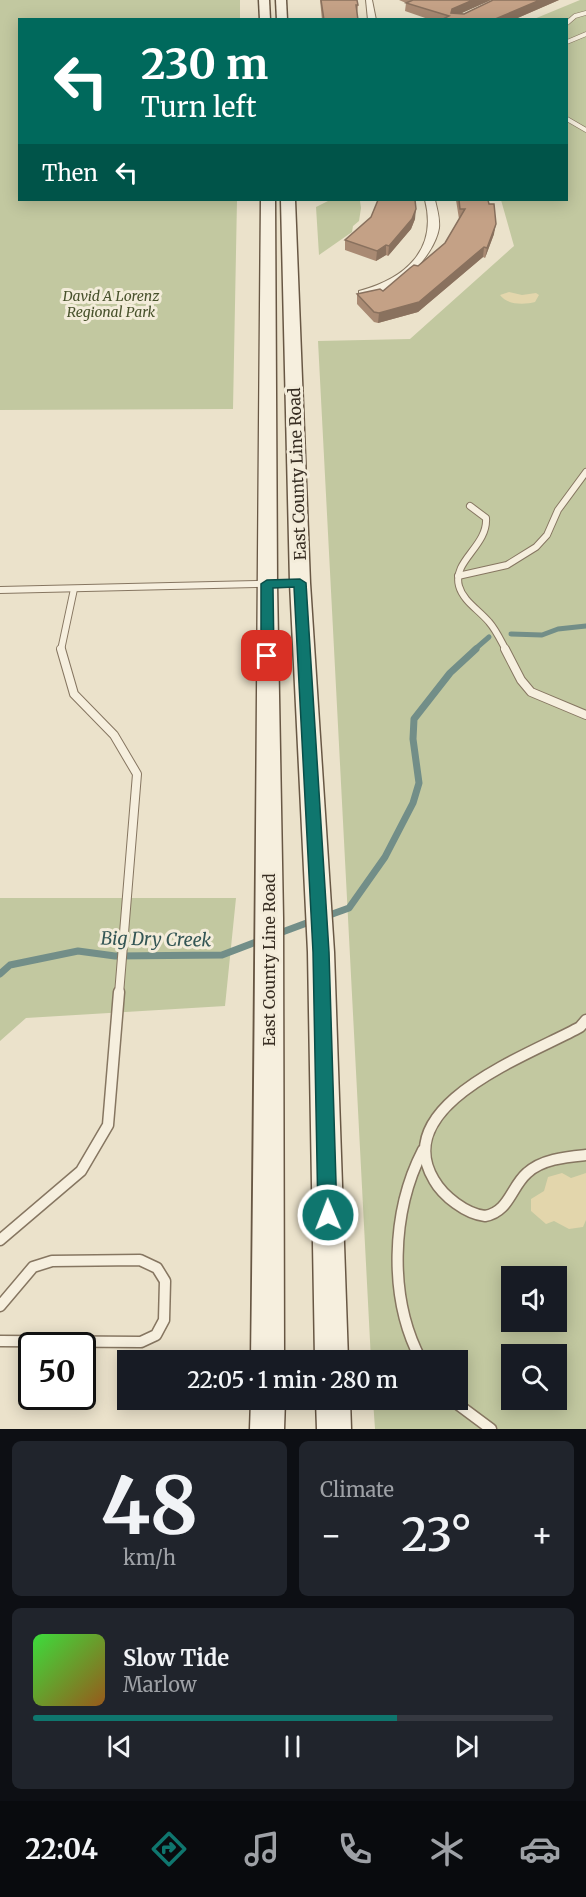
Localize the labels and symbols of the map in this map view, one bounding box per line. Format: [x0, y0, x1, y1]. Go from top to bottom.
park label: David A Lorenz Regional Park [62, 287, 160, 321]
street label: East County Line Road [284, 387, 310, 561]
pin [241, 630, 292, 681]
street label: East County Line Road [259, 873, 279, 1047]
water label: Big Dry Creek [100, 927, 212, 951]
position arrow [296, 1183, 360, 1247]
speed limit sign: 50 [18, 1332, 96, 1410]

